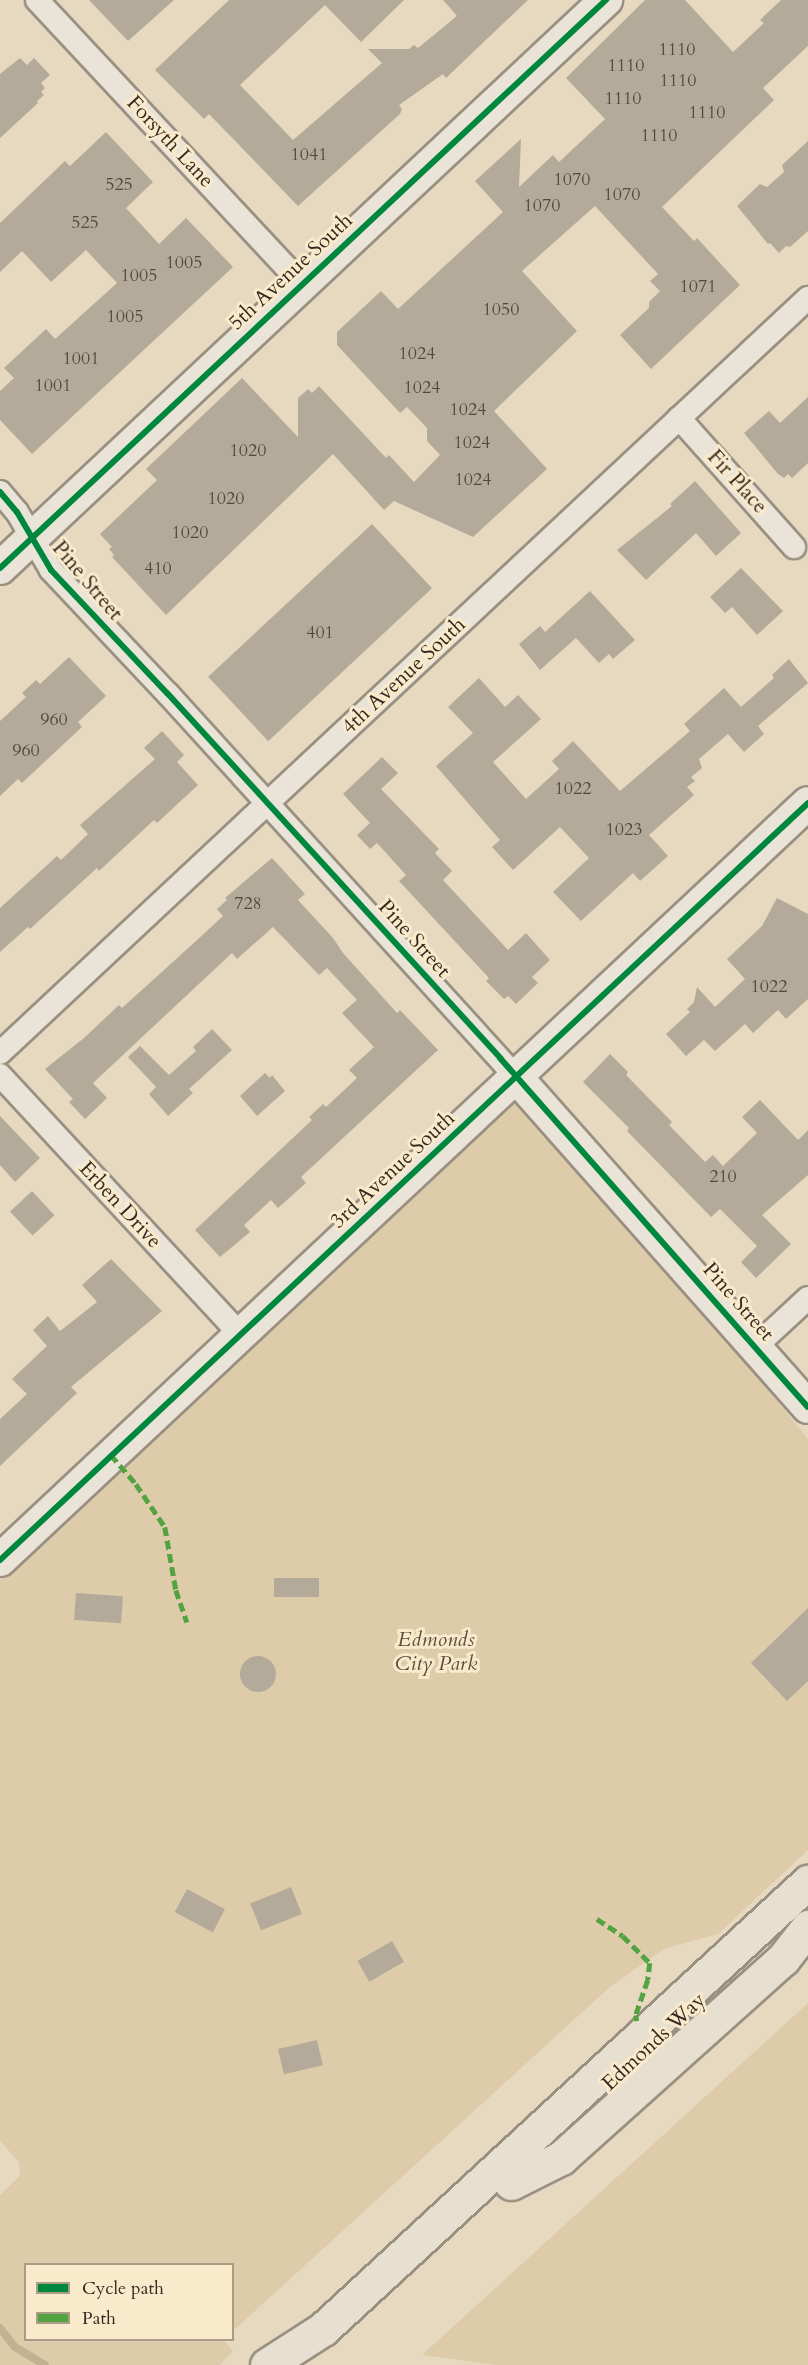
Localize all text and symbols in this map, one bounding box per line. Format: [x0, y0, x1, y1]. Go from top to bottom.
house number: 1110 [659, 39, 695, 61]
house number: 1110 [608, 55, 644, 77]
house number: 1110 [660, 70, 696, 92]
house number: 1110 [605, 88, 641, 110]
street label: Forsyth Lane [121, 91, 219, 193]
house number: 1110 [689, 102, 725, 124]
house number: 1110 [641, 125, 677, 147]
house number: 1041 [291, 144, 327, 166]
house number: 1070 [554, 169, 590, 191]
house number: 525 [105, 174, 133, 196]
house number: 1070 [604, 184, 640, 206]
house number: 1070 [524, 195, 560, 217]
street label: 5th Avenue South [224, 208, 358, 336]
house number: 525 [71, 212, 99, 234]
house number: 1005 [166, 252, 202, 274]
house number: 1005 [121, 265, 157, 287]
house number: 1071 [680, 276, 716, 298]
house number: 1050 [483, 299, 519, 321]
house number: 1005 [107, 306, 143, 328]
house number: 1024 [399, 343, 435, 365]
house number: 1001 [63, 348, 99, 370]
house number: 1001 [35, 375, 71, 397]
house number: 1024 [404, 377, 440, 399]
house number: 1024 [450, 399, 486, 421]
house number: 1024 [454, 432, 490, 454]
house number: 1020 [230, 440, 266, 462]
street label: Fir Place [702, 445, 772, 519]
house number: 1024 [455, 469, 491, 491]
house number: 1020 [208, 488, 244, 510]
house number: 1020 [172, 522, 208, 544]
street label: Pine Street [47, 536, 127, 626]
house number: 410 [144, 558, 172, 580]
street label: 4th Avenue South [337, 612, 471, 740]
house number: 401 [306, 622, 334, 644]
house number: 960 [40, 709, 68, 731]
house number: 960 [12, 740, 40, 762]
house number: 1022 [555, 778, 591, 800]
house number: 1023 [606, 819, 642, 841]
house number: 728 [234, 893, 262, 915]
street label: Pine Street [373, 895, 455, 983]
house number: 1022 [751, 976, 787, 998]
street label: 3rd Avenue South [326, 1106, 460, 1234]
street label: Erben Drive [73, 1156, 167, 1254]
house number: 210 [709, 1166, 737, 1188]
street label: Pine Street [697, 1258, 779, 1346]
park label: Edmonds City Park [395, 1627, 477, 1677]
street label: Edmonds Way [597, 1988, 711, 2096]
legend [24, 2263, 234, 2341]
text: Cycle path [82, 2276, 164, 2301]
text: Path [82, 2306, 116, 2331]

